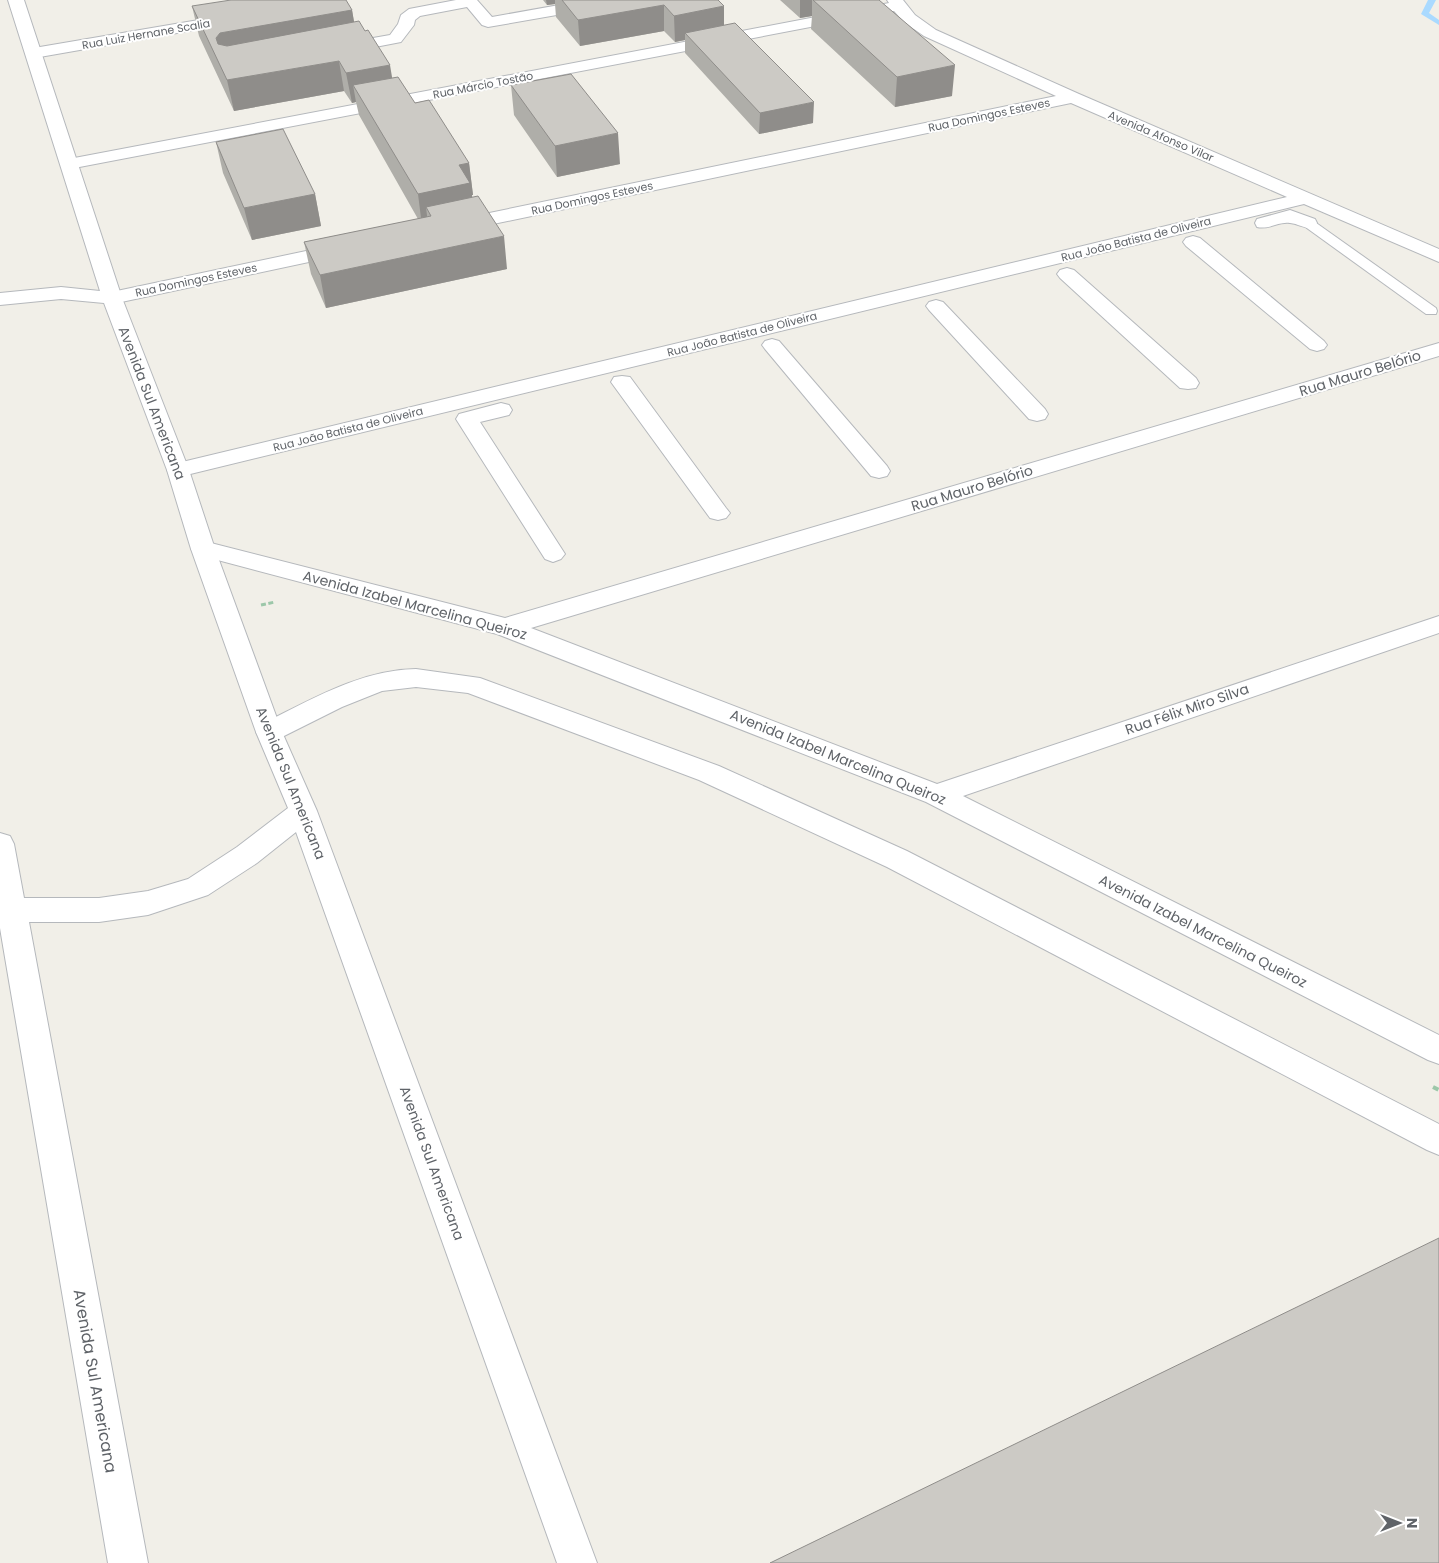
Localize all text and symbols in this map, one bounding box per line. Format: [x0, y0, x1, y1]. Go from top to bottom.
street label: Rua Luiz Hernane Scalia [81, 15, 211, 53]
street label: Rua Márcio Tostão [432, 67, 534, 103]
street label: Rua Domingos Esteves [927, 94, 1052, 136]
street label: Avenida Afonso Vilar [1106, 107, 1216, 165]
street label: Rua Domingos Esteves [530, 177, 655, 219]
street label: Rua João Batista de Oliveira [1059, 213, 1213, 265]
street label: Rua Domingos Esteves [134, 259, 259, 301]
street label: Rua João Batista de Oliveira [665, 308, 819, 360]
street label: Avenida Sul Americana [113, 323, 191, 483]
street label: Rua Mauro Belório [1297, 345, 1423, 401]
street label: Rua João Batista de Oliveira [271, 403, 425, 455]
street label: Rua Mauro Belório [909, 460, 1035, 516]
street label: Avenida Izabel Marcelina Queiroz [301, 565, 529, 645]
street label: Rua Félix Miro Silva [1122, 678, 1252, 740]
street label: Avenida Sul Americana [251, 704, 331, 862]
street label: Avenida Izabel Marcelina Queiroz [727, 704, 949, 810]
street label: Avenida Izabel Marcelina Queiroz [1095, 870, 1311, 992]
street label: Avenida Sul Americana [395, 1083, 469, 1243]
street label: Avenida Sul Americana [68, 1287, 122, 1475]
north arrow [1374, 1498, 1424, 1548]
text: N [1402, 1518, 1422, 1528]

